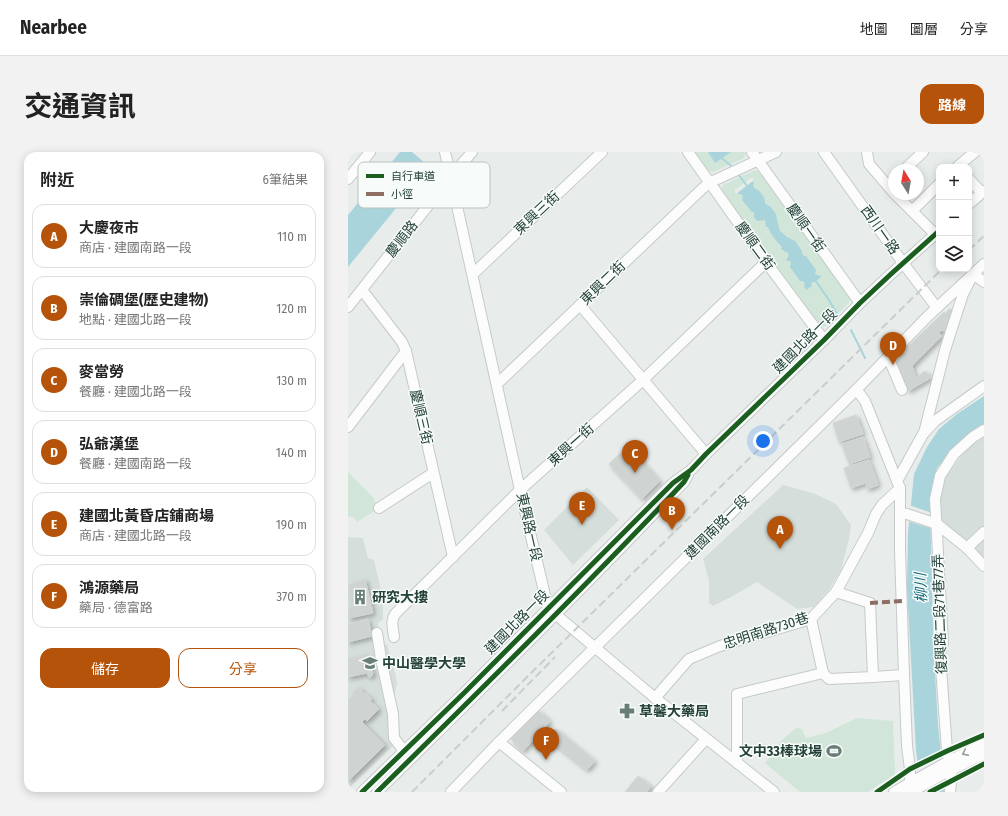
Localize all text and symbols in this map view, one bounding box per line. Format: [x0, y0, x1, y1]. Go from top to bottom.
text: Nearbee [20, 16, 87, 39]
text: 地圖 [860, 21, 888, 38]
text: 圖層 [910, 21, 938, 38]
text: 分享 [960, 21, 988, 38]
button: 路線 [920, 84, 984, 124]
text: 交通資訊 [24, 90, 136, 123]
legend [358, 162, 490, 208]
north arrow [888, 164, 924, 200]
map controls [936, 164, 972, 272]
button: + [936, 164, 972, 200]
text: 附近 [40, 170, 74, 191]
text: 自行車道 [391, 170, 435, 183]
text: 6筆結果 [263, 172, 308, 187]
text: 小徑 [391, 188, 413, 201]
street label: 東興三街 [511, 188, 563, 238]
street label: 慶順一街 [783, 200, 829, 256]
button: − [936, 200, 972, 236]
street label: 西川一路 [857, 202, 903, 258]
street label: 慶順路 [382, 217, 422, 261]
street label: 慶順二街 [732, 218, 778, 274]
text: 大慶夜市 [79, 219, 139, 237]
text: A [50, 229, 58, 244]
text: 110 m [277, 229, 307, 244]
button: layers [936, 236, 972, 272]
text: 商店 · 建國南路一段 [79, 240, 192, 255]
street label: 東興二街 [577, 257, 629, 309]
text: 崇倫碉堡(歷史建物) [79, 291, 208, 309]
text: B [50, 301, 58, 316]
text: 120 m [276, 301, 307, 316]
street label: 建國北路一段 [769, 305, 841, 377]
text: 地點 · 建國北路一段 [79, 312, 192, 327]
pin: D [880, 332, 906, 365]
text: 麥當勞 [79, 363, 124, 381]
text: C [51, 373, 57, 388]
text: 130 m [276, 373, 307, 388]
text: 餐廳 · 建國北路一段 [79, 384, 192, 399]
street label: 慶順三街 [406, 388, 436, 446]
street label: 東興一街 [545, 420, 597, 470]
your location [753, 431, 773, 451]
text: 弘爺漢堡 [79, 435, 139, 453]
pin: C [622, 440, 648, 473]
text: D [50, 445, 58, 460]
text: 140 m [276, 445, 307, 460]
text: 餐廳 · 建國南路一段 [79, 456, 192, 471]
street label: 東興路一段 [513, 491, 545, 563]
street label: 建國南路一段 [681, 491, 753, 563]
pin: E [569, 492, 595, 525]
pin: B [659, 497, 685, 530]
text: 建國北黃昏店鋪商場 [79, 507, 214, 525]
pin: A [767, 516, 793, 549]
text: E [51, 517, 57, 532]
text: 190 m [276, 517, 307, 532]
text: 商店 · 建國北路一段 [79, 528, 192, 543]
street label: 復興路二段71巷77弄 [929, 554, 951, 674]
water label: 柳川 [911, 571, 931, 603]
text: 鴻源藥局 [79, 579, 139, 597]
street label: 建國北路一段 [481, 586, 553, 658]
building icon: 研究大摟 [351, 588, 369, 606]
text: F [51, 589, 57, 604]
text: 370 m [276, 589, 307, 604]
place label: 研究大摟 [372, 589, 428, 606]
text: 藥局 · 德富路 [79, 600, 153, 615]
street label: 忠明南路730巷 [721, 609, 811, 653]
button: 儲存 [40, 648, 170, 688]
button: 分享 [178, 648, 308, 688]
school or university icon: 中山醫學大學 [361, 654, 379, 672]
place label: 中山醫學大學 [382, 655, 466, 672]
pharmacy icon: 草馨大藥局 [618, 702, 636, 720]
place label: 草馨大藥局 [639, 703, 709, 720]
pin: F [533, 727, 559, 760]
sports icon: 文中33棒球場 [825, 742, 843, 760]
place label: 文中33棒球場 [739, 743, 822, 760]
one-way arrow [961, 748, 969, 756]

